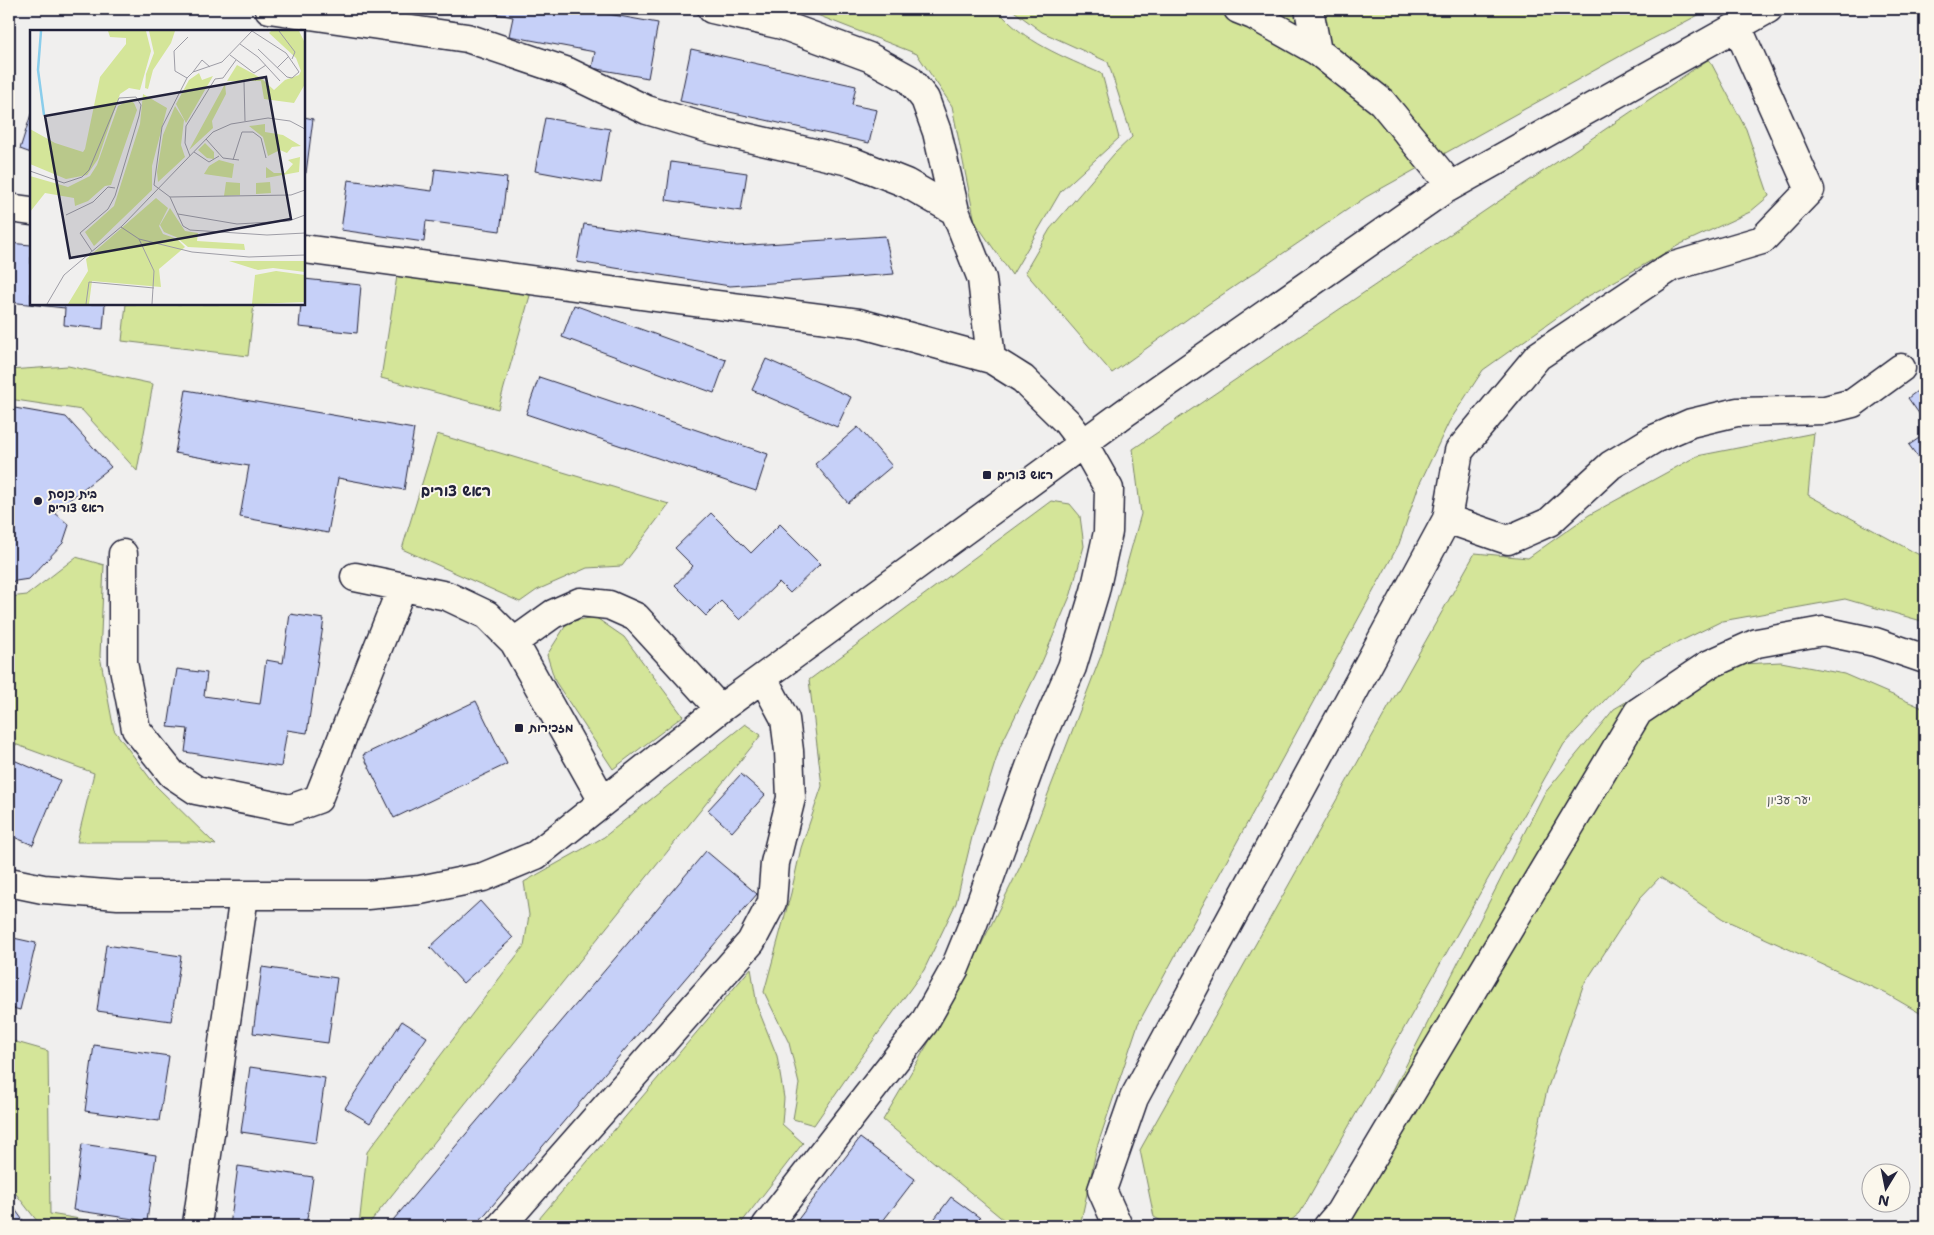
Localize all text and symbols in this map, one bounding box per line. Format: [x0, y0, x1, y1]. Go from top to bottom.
inset map [30, 30, 305, 305]
place label: ראש צורים [997, 467, 1053, 483]
marker: ראש צורים [981, 469, 993, 481]
district label: ראש צורים [421, 481, 491, 501]
place label: בית כנסת ראש צורים [48, 486, 104, 516]
marker: בית כנסת ראש צורים [32, 495, 44, 507]
place label: מזכירות [528, 720, 573, 736]
marker: מזכירות [513, 722, 525, 734]
park label: יער עציון [1767, 792, 1811, 808]
north arrow [1862, 1162, 1912, 1212]
text: N [1877, 1191, 1891, 1211]

